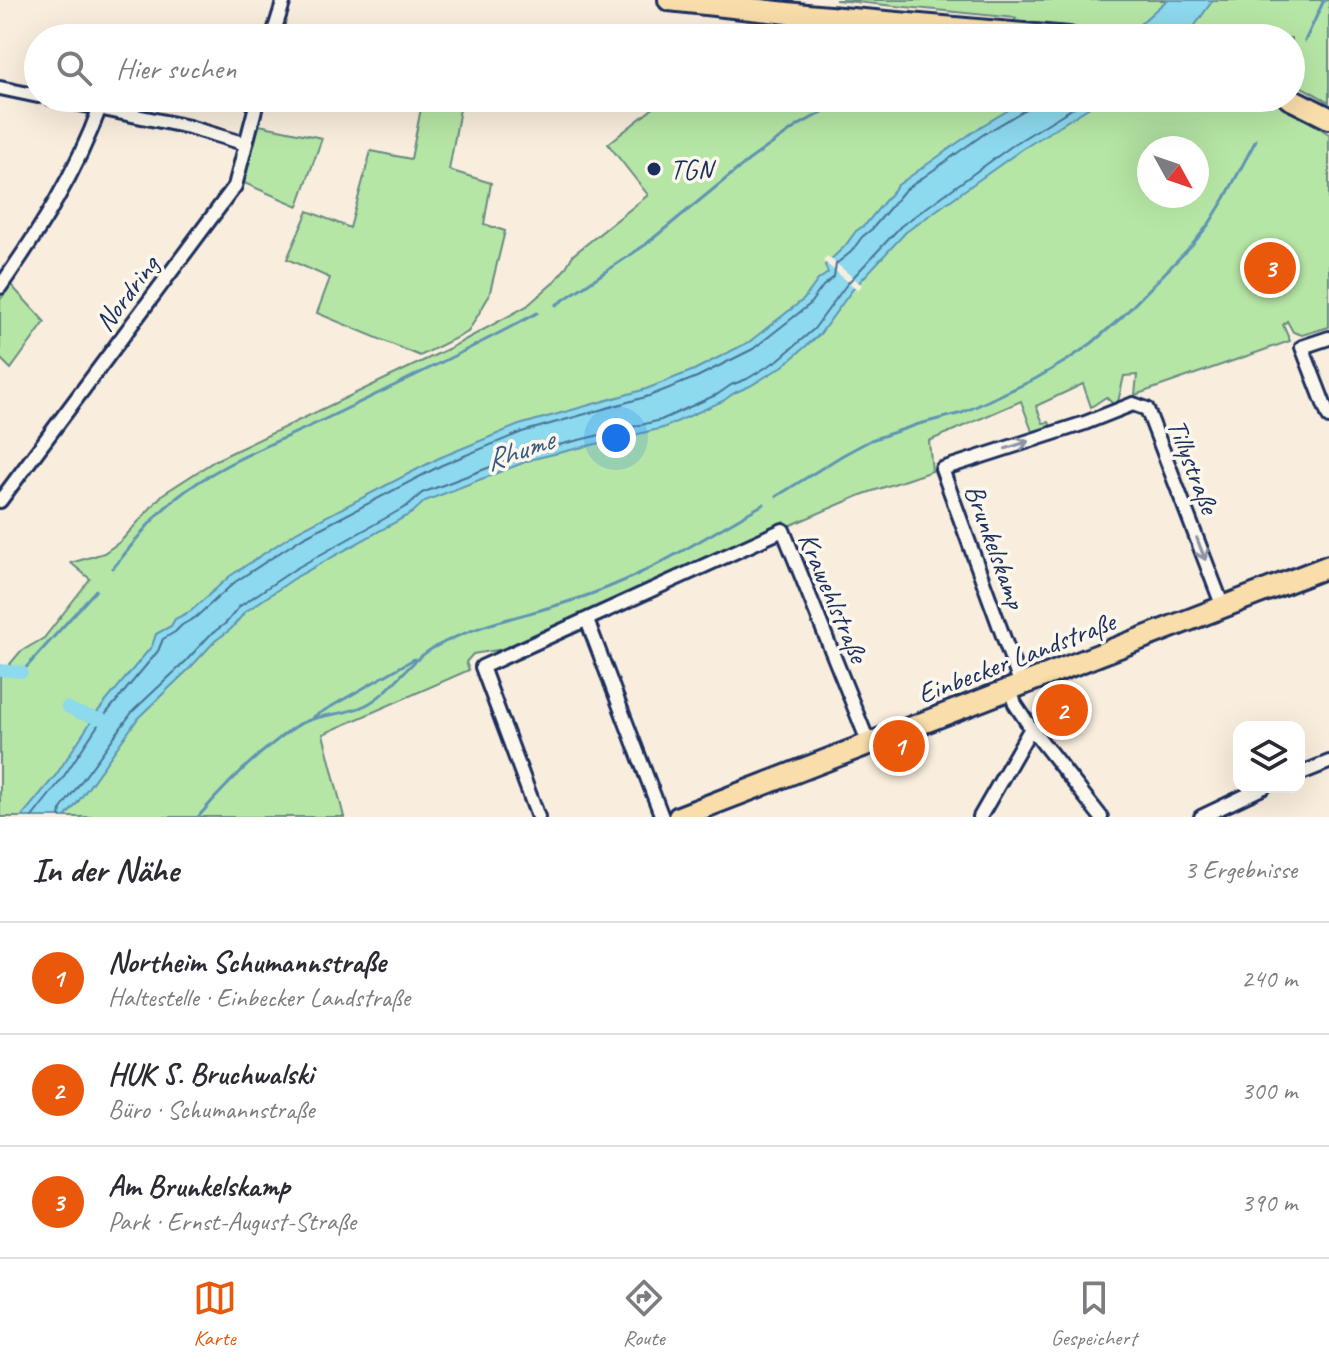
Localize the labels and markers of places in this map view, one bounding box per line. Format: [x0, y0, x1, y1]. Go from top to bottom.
place label: TGN [670, 152, 717, 187]
marker: TGN [645, 160, 663, 178]
pin: 3 [1244, 238, 1296, 298]
pin: 2 [1036, 680, 1088, 740]
pin: 1 [873, 716, 925, 776]

